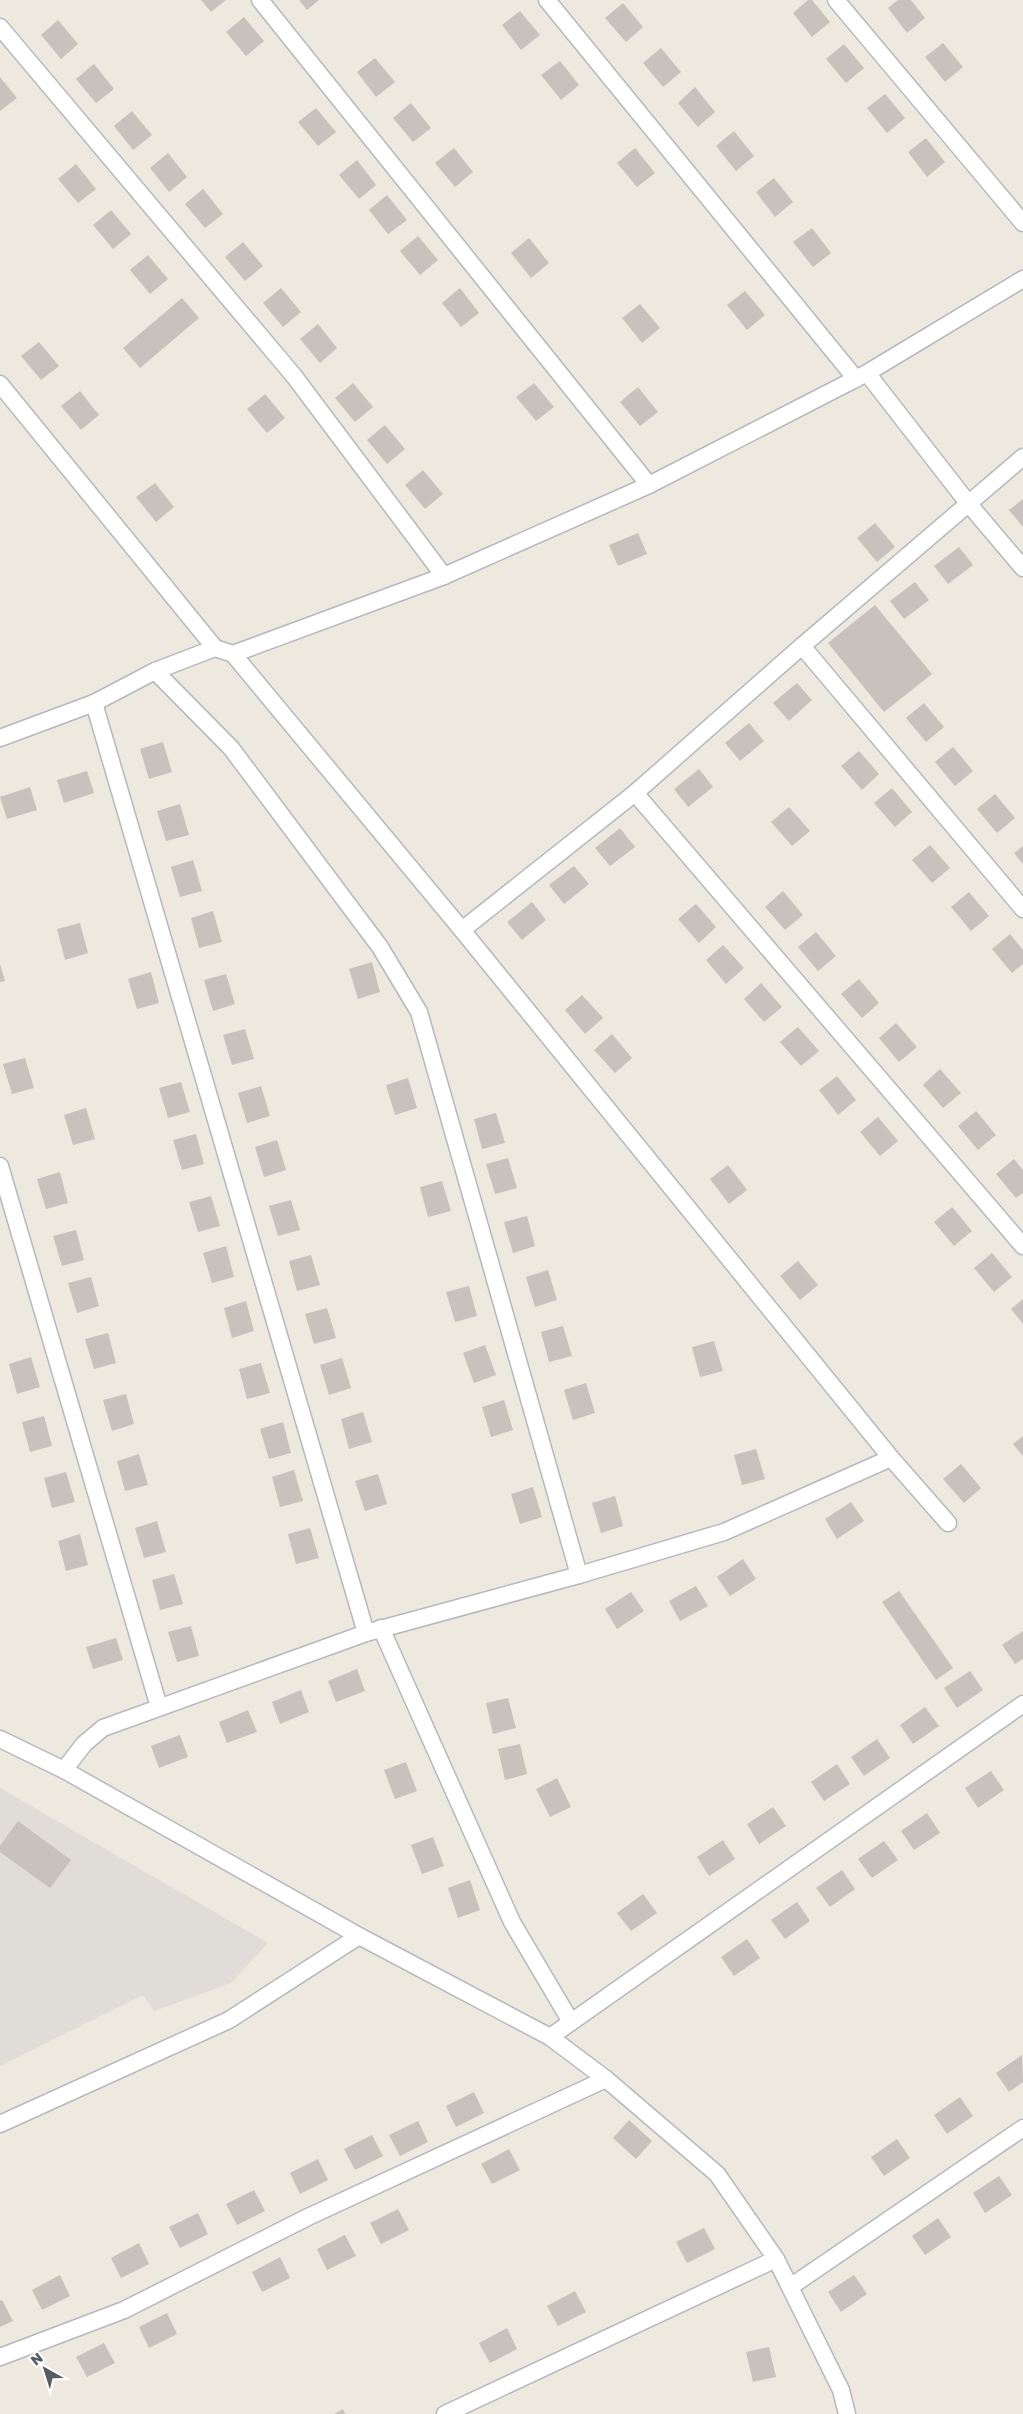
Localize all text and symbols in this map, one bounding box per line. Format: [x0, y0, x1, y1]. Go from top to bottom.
north arrow [20, 2344, 70, 2394]
text: N [27, 2349, 46, 2368]

